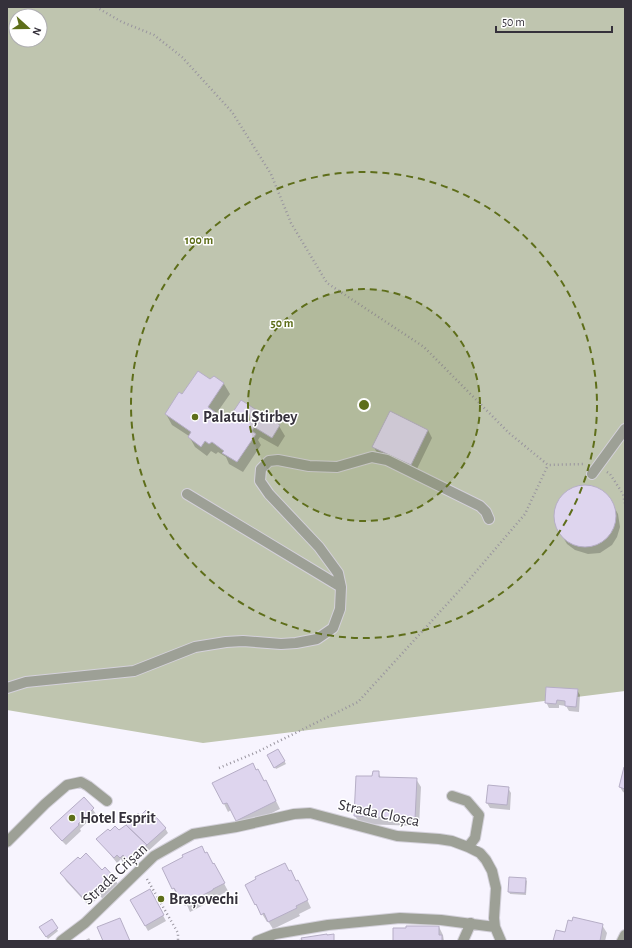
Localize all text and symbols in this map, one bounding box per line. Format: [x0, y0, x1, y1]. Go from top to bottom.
north arrow [8, 8, 48, 48]
scale bar [496, 8, 612, 34]
text: 50 m [502, 16, 525, 28]
text: N [30, 26, 43, 37]
text: 100 m [185, 234, 213, 246]
text: 50 m [271, 317, 294, 329]
centre of rings [357, 398, 371, 412]
place label: Palatul Știrbey [203, 409, 298, 427]
marker: Palatul Știrbey [190, 412, 200, 422]
street label: Strada Cloșca [336, 797, 421, 831]
place label: Hotel Esprit [80, 810, 156, 826]
marker: Hotel Esprit [67, 813, 77, 823]
street label: Strada Crișan [80, 840, 152, 909]
place label: Brașovechi [169, 891, 238, 909]
marker: Brașovechi [156, 894, 166, 904]

